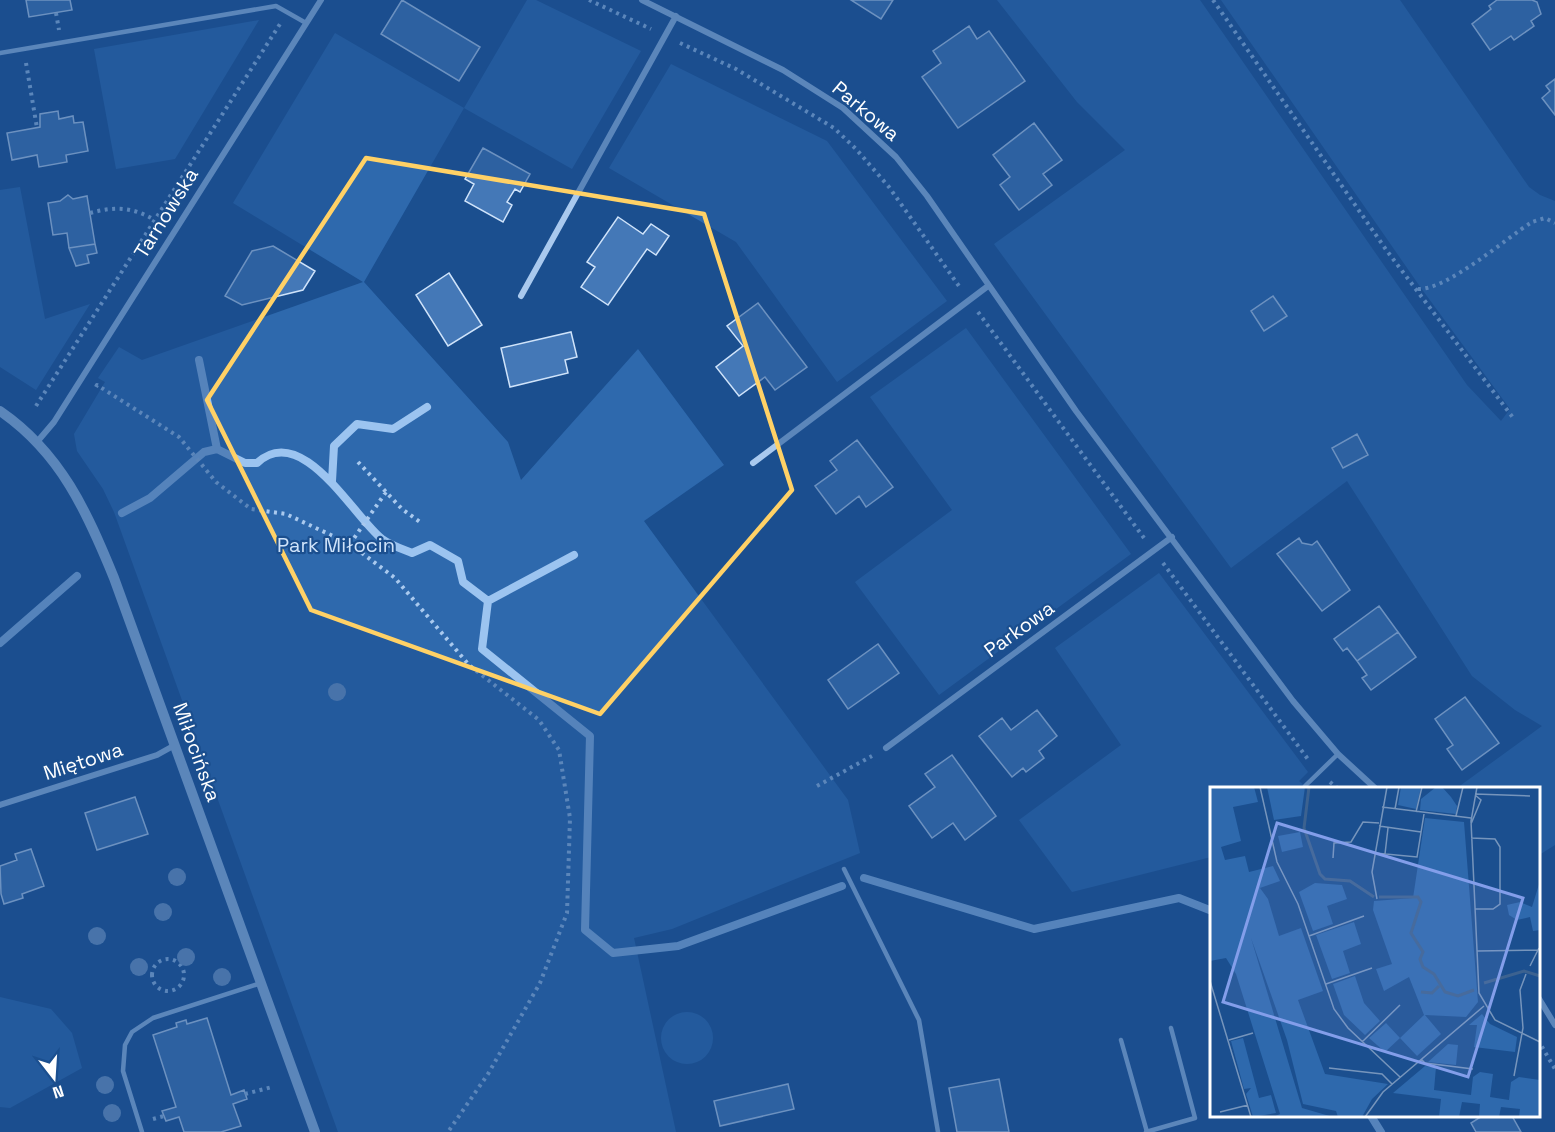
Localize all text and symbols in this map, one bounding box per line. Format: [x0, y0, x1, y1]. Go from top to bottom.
street label: Parkowa [827, 75, 905, 147]
street label: Tarnowska [128, 163, 204, 263]
park label: Park Miłocin [277, 532, 395, 558]
street label: Parkowa [979, 595, 1059, 663]
street label: Miłocińska [167, 699, 227, 805]
street label: Miętowa [40, 736, 126, 786]
inset map [1210, 787, 1540, 1117]
north arrow [24, 1048, 84, 1108]
text: N [50, 1080, 66, 1103]

